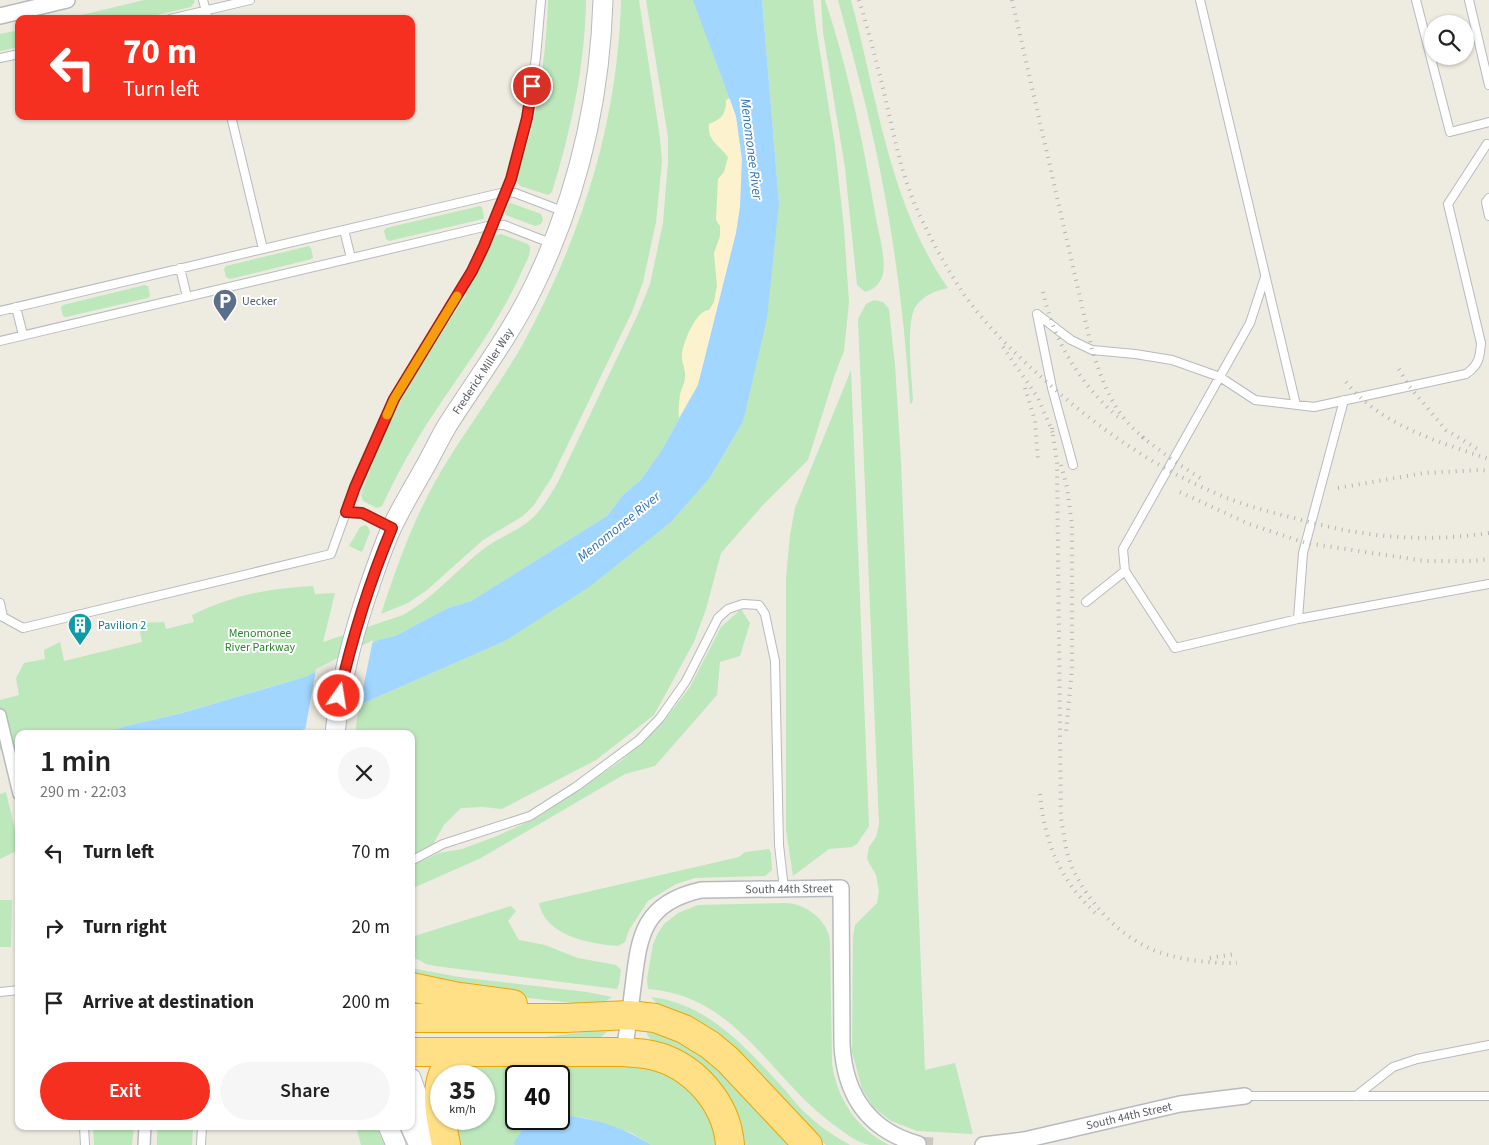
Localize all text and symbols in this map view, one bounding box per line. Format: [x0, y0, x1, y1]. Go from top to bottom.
map controls [1424, 15, 1474, 65]
button: search [1424, 15, 1474, 65]
text: 70 m [123, 27, 197, 77]
icon: left [40, 35, 105, 100]
pin [511, 65, 553, 107]
icon: arrive [518, 72, 546, 100]
text: Turn left [123, 73, 199, 105]
water label: Menomonee River [735, 97, 767, 202]
parking icon: Uecker [212, 288, 238, 322]
place label: Uecker [242, 293, 278, 310]
street label: Frederick Miller Way [448, 324, 518, 418]
water label: Menomonee River [573, 486, 666, 567]
building icon: Pavilion 2 [67, 612, 93, 646]
place label: Pavilion 2 [98, 617, 146, 634]
park label: Menomonee River Parkway [225, 625, 296, 656]
position arrow [312, 669, 364, 721]
text: 1 min [40, 740, 111, 783]
button: close [338, 747, 390, 799]
text: 290 m · 22:03 [40, 781, 127, 803]
icon: left [40, 839, 68, 867]
text: Turn left [83, 839, 154, 866]
text: 70 m [352, 839, 390, 866]
street label: South 44th Street [745, 880, 833, 898]
icon: right [40, 914, 68, 942]
text: Turn right [83, 914, 167, 941]
text: 20 m [352, 914, 390, 941]
icon: arrive [40, 989, 68, 1017]
text: Arrive at destination [83, 989, 254, 1016]
text: 200 m [342, 989, 390, 1016]
button: Exit [40, 1062, 210, 1120]
button: Share [220, 1062, 390, 1120]
speed limit sign: 40 [505, 1065, 570, 1130]
text: 35 [449, 1073, 476, 1109]
street label: South 44th Street [1084, 1098, 1173, 1134]
text: km/h [449, 1101, 476, 1118]

